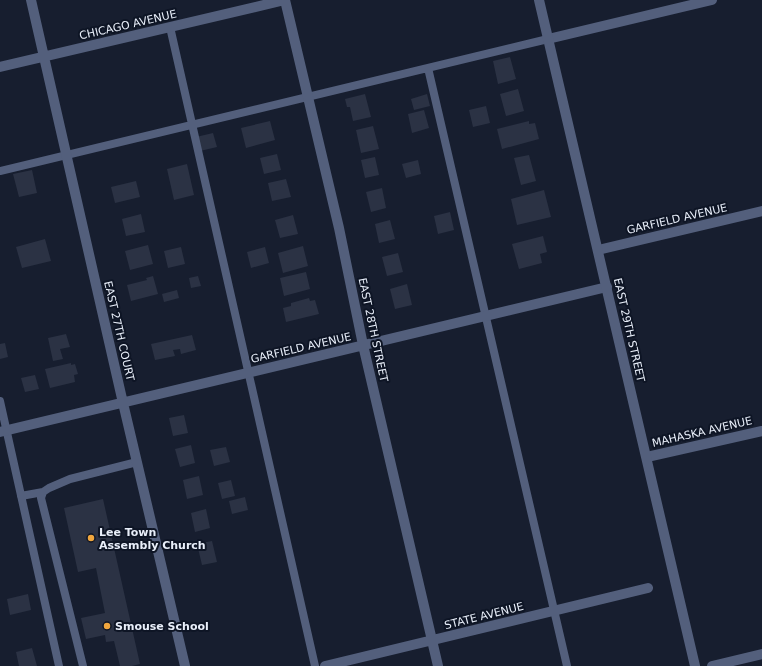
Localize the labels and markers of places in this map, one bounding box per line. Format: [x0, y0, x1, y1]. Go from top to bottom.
place label: Lee Town Assembly Church [99, 526, 206, 552]
marker: Lee Town Assembly Church [86, 533, 96, 543]
place label: Smouse School [115, 620, 209, 633]
marker: Smouse School [102, 621, 112, 631]

